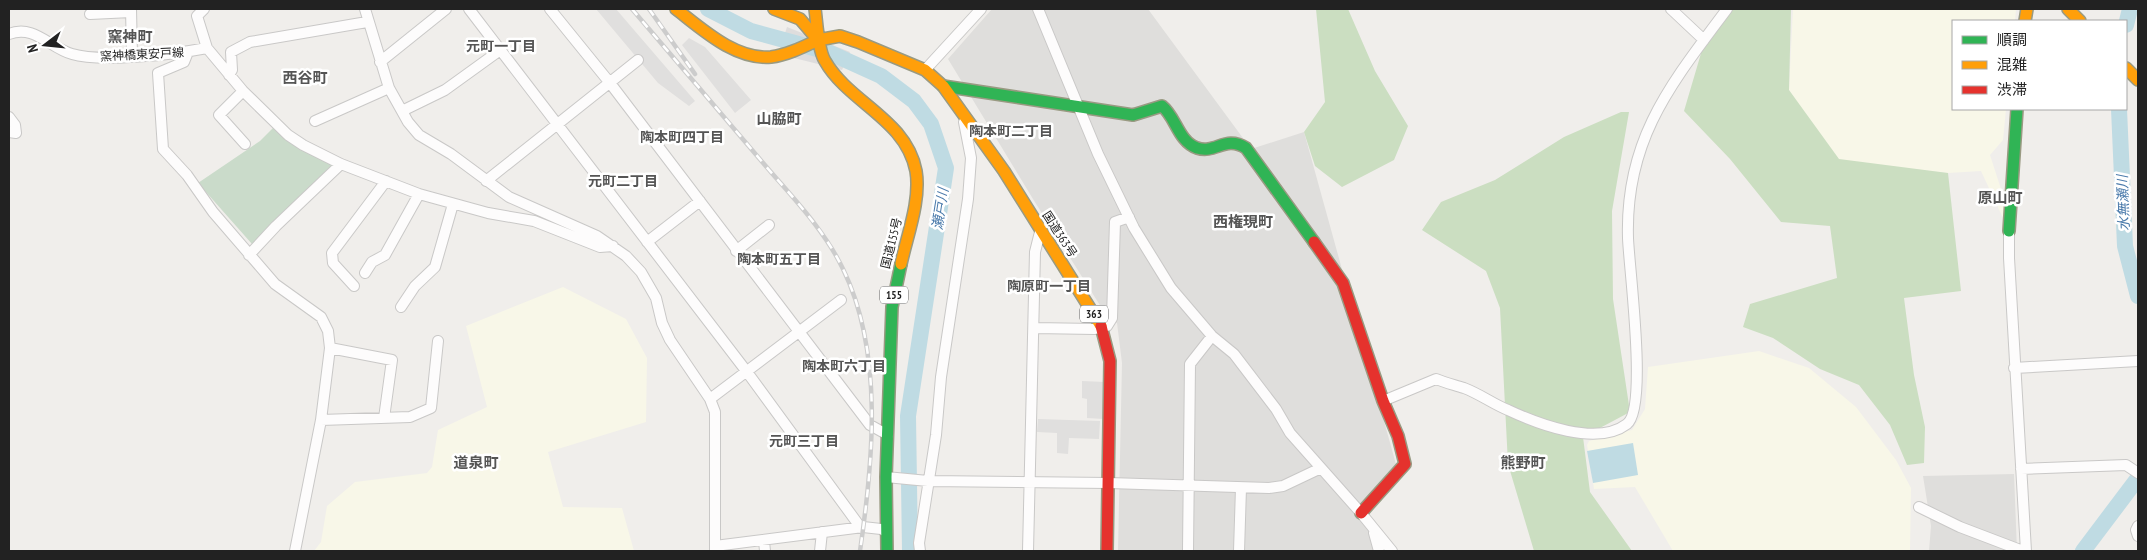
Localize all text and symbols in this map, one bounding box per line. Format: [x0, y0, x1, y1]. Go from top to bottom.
north arrow [20, 20, 70, 70]
legend [1952, 20, 2127, 110]
district label: 窯神町 [107, 27, 153, 46]
text: 順調 [1997, 30, 2027, 49]
district label: 元町一丁目 [466, 37, 536, 55]
text: N [23, 42, 42, 55]
street label: 窯神橋東安戸線 [100, 44, 184, 64]
text: 混雑 [1997, 55, 2027, 74]
district label: 西谷町 [282, 68, 328, 87]
text: 渋滞 [1997, 80, 2027, 99]
district label: 山脇町 [756, 109, 802, 128]
district label: 陶本町二丁目 [969, 122, 1053, 140]
district label: 陶本町四丁目 [640, 128, 724, 146]
district label: 元町二丁目 [588, 172, 658, 190]
water label: 水無瀬川 [2113, 173, 2133, 231]
water label: 瀬戸川 [928, 185, 952, 231]
district label: 原山町 [1977, 188, 2023, 207]
street label: 国道363号 [1039, 208, 1081, 260]
district label: 西権現町 [1213, 212, 1273, 231]
street label: 国道155号 [877, 216, 905, 270]
district label: 陶本町五丁目 [737, 250, 821, 268]
district label: 陶原町一丁目 [1007, 277, 1091, 295]
road number: 155 [880, 286, 908, 304]
road number: 363 [1080, 306, 1108, 322]
district label: 陶本町六丁目 [802, 357, 886, 375]
district label: 元町三丁目 [769, 432, 839, 450]
district label: 道泉町 [453, 453, 499, 472]
district label: 熊野町 [1500, 453, 1546, 472]

